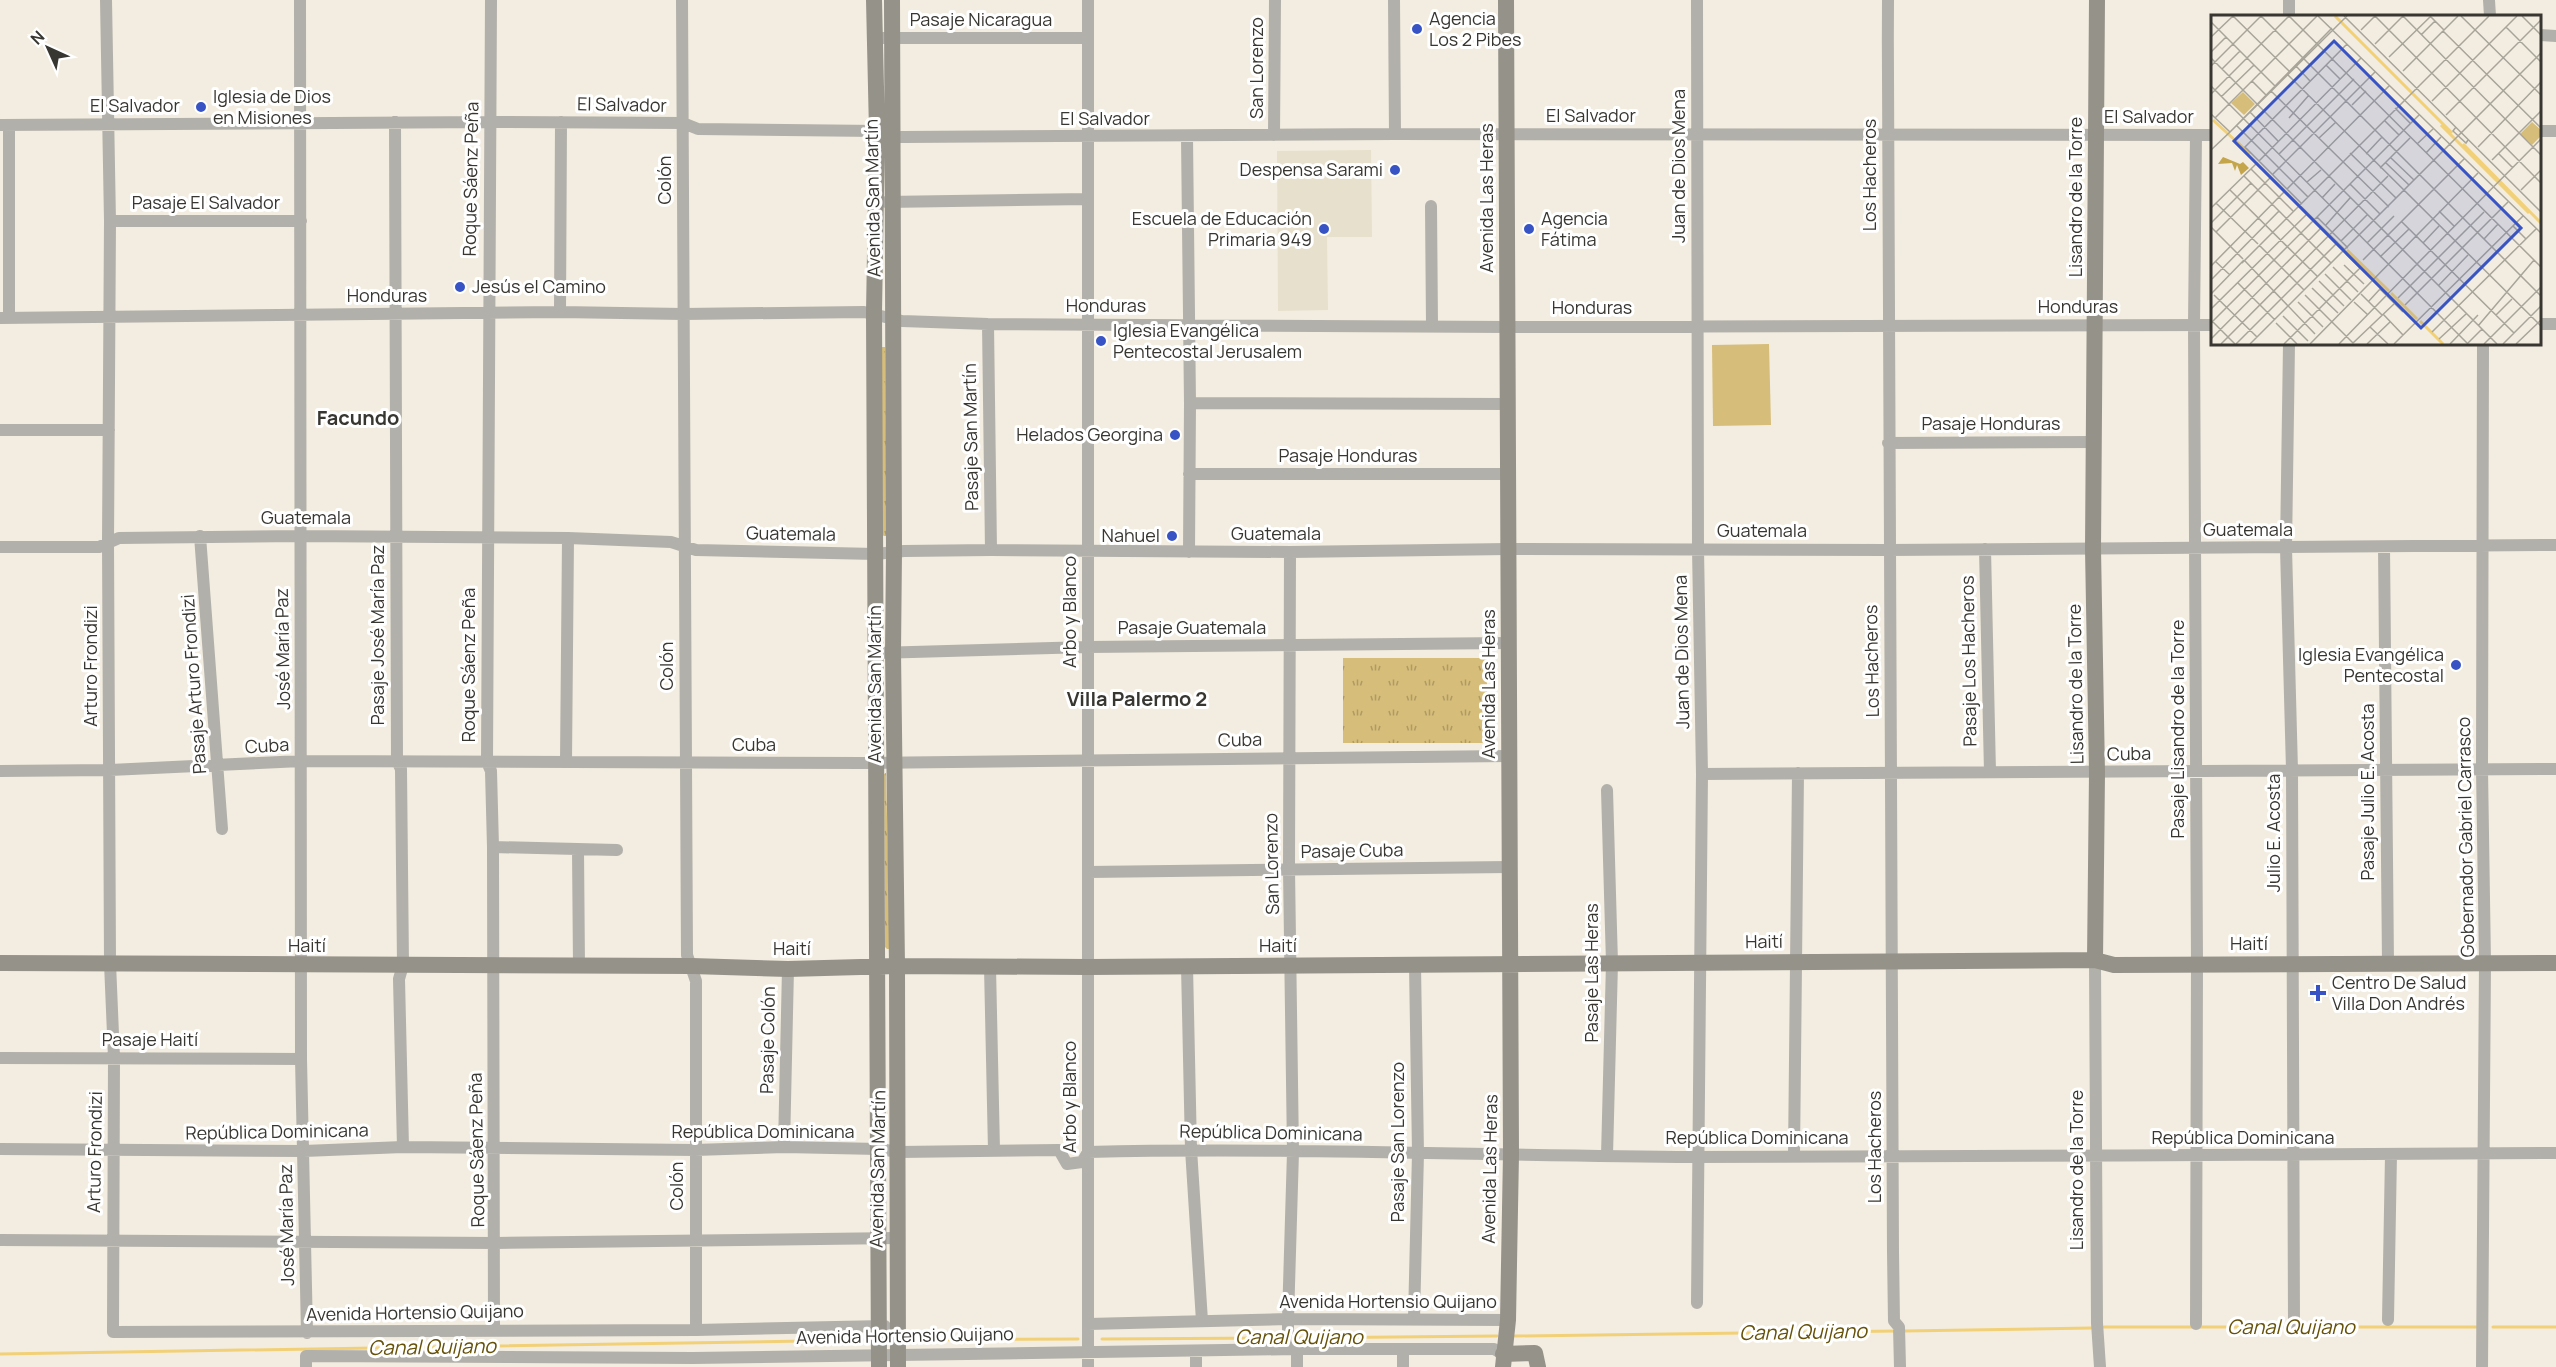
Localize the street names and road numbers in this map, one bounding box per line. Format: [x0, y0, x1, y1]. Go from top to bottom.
street label: Pasaje Nicaragua [910, 7, 1052, 31]
street label: San Lorenzo [1244, 17, 1268, 119]
street label: Juan de Dios Mena [1666, 89, 1690, 243]
street label: El Salvador [577, 91, 668, 117]
street label: El Salvador [90, 93, 180, 117]
street label: Roque Sáenz Peña [457, 101, 483, 257]
street label: El Salvador [1546, 103, 1636, 127]
street label: El Salvador [2104, 104, 2194, 128]
street label: El Salvador [1060, 106, 1150, 130]
street label: Lisandro de la Torre [2063, 117, 2087, 277]
street label: Avenida San Martín [859, 119, 885, 277]
street label: Los Hacheros [1857, 119, 1881, 231]
street label: Avenida Las Heras [1474, 123, 1498, 273]
street label: Colón [652, 155, 676, 205]
street label: Pasaje El Salvador [132, 190, 281, 214]
street label: Honduras [347, 283, 427, 307]
street label: Honduras [1066, 293, 1146, 317]
street label: Honduras [2038, 294, 2118, 318]
street label: Honduras [1552, 295, 1632, 319]
street label: Pasaje San Martín [957, 363, 983, 511]
street label: Pasaje Honduras [1921, 411, 2061, 435]
street label: Pasaje Honduras [1278, 443, 1418, 467]
street label: Guatemala [261, 505, 351, 529]
street label: Guatemala [2203, 517, 2293, 541]
street label: Guatemala [1717, 518, 1807, 542]
street label: Guatemala [746, 520, 836, 546]
street label: Guatemala [1231, 521, 1321, 545]
street label: Pasaje José María Paz [365, 545, 389, 725]
street label: Arbo y Blanco [1057, 556, 1081, 668]
street label: Juan de Dios Mena [1668, 575, 1694, 729]
street label: Pasaje Los Hacheros [1955, 575, 1981, 747]
street label: José María Paz [269, 588, 295, 710]
street label: Roque Sáenz Peña [456, 588, 480, 742]
street label: Pasaje Arturo Frondizi [175, 593, 211, 775]
street label: Lisandro de la Torre [2062, 604, 2088, 764]
street label: Arturo Frondizi [78, 605, 102, 727]
street label: Avenida San Martín [862, 605, 886, 763]
street label: Los Hacheros [1858, 605, 1884, 718]
street label: Avenida Las Heras [1476, 609, 1500, 759]
street label: Pasaje Guatemala [1118, 615, 1266, 639]
street label: Pasaje Lisandro de la Torre [2165, 619, 2189, 839]
street label: Colón [654, 641, 678, 691]
street label: Pasaje Julio E. Acosta [2355, 704, 2379, 880]
street label: Gobernador Gabriel Carrasco [2451, 716, 2479, 958]
street label: Cuba [1218, 727, 1262, 751]
street label: Cuba [244, 732, 290, 758]
street label: Cuba [732, 732, 776, 756]
street label: Cuba [2107, 741, 2151, 765]
street label: Julio E. Acosta [2261, 774, 2285, 892]
street label: San Lorenzo [1258, 813, 1284, 915]
street label: Pasaje Cuba [1300, 837, 1404, 863]
street label: Pasaje Las Heras [1579, 903, 1603, 1043]
street label: Haití [1745, 929, 1783, 953]
street label: Haití [2230, 931, 2268, 955]
street label: Haití [288, 933, 326, 957]
street label: Haití [1259, 933, 1297, 957]
street label: Haití [773, 936, 811, 960]
street label: Pasaje Colón [754, 986, 780, 1094]
street label: Pasaje Haití [102, 1027, 198, 1051]
street label: Arbo y Blanco [1057, 1041, 1081, 1153]
street label: Pasaje San Lorenzo [1385, 1062, 1409, 1222]
street label: Roque Sáenz Peña [463, 1072, 489, 1228]
street label: Avenida San Martín [864, 1090, 890, 1248]
street label: Lisandro de la Torre [2064, 1090, 2088, 1250]
street label: Arturo Frondizi [81, 1091, 107, 1213]
street label: Los Hacheros [1862, 1091, 1886, 1203]
street label: Avenida Las Heras [1476, 1094, 1502, 1244]
street label: República Dominicana [185, 1117, 369, 1145]
street label: República Dominicana [1179, 1118, 1363, 1146]
street label: República Dominicana [671, 1119, 855, 1143]
street label: República Dominicana [1665, 1125, 1849, 1149]
street label: República Dominicana [2151, 1125, 2335, 1149]
street label: Colón [664, 1161, 688, 1211]
street label: José María Paz [273, 1164, 299, 1286]
street label: Avenida Hortensio Quijano [1279, 1289, 1497, 1313]
street label: Avenida Hortensio Quijano [306, 1298, 524, 1326]
street label: Avenida Hortensio Quijano [796, 1321, 1014, 1349]

